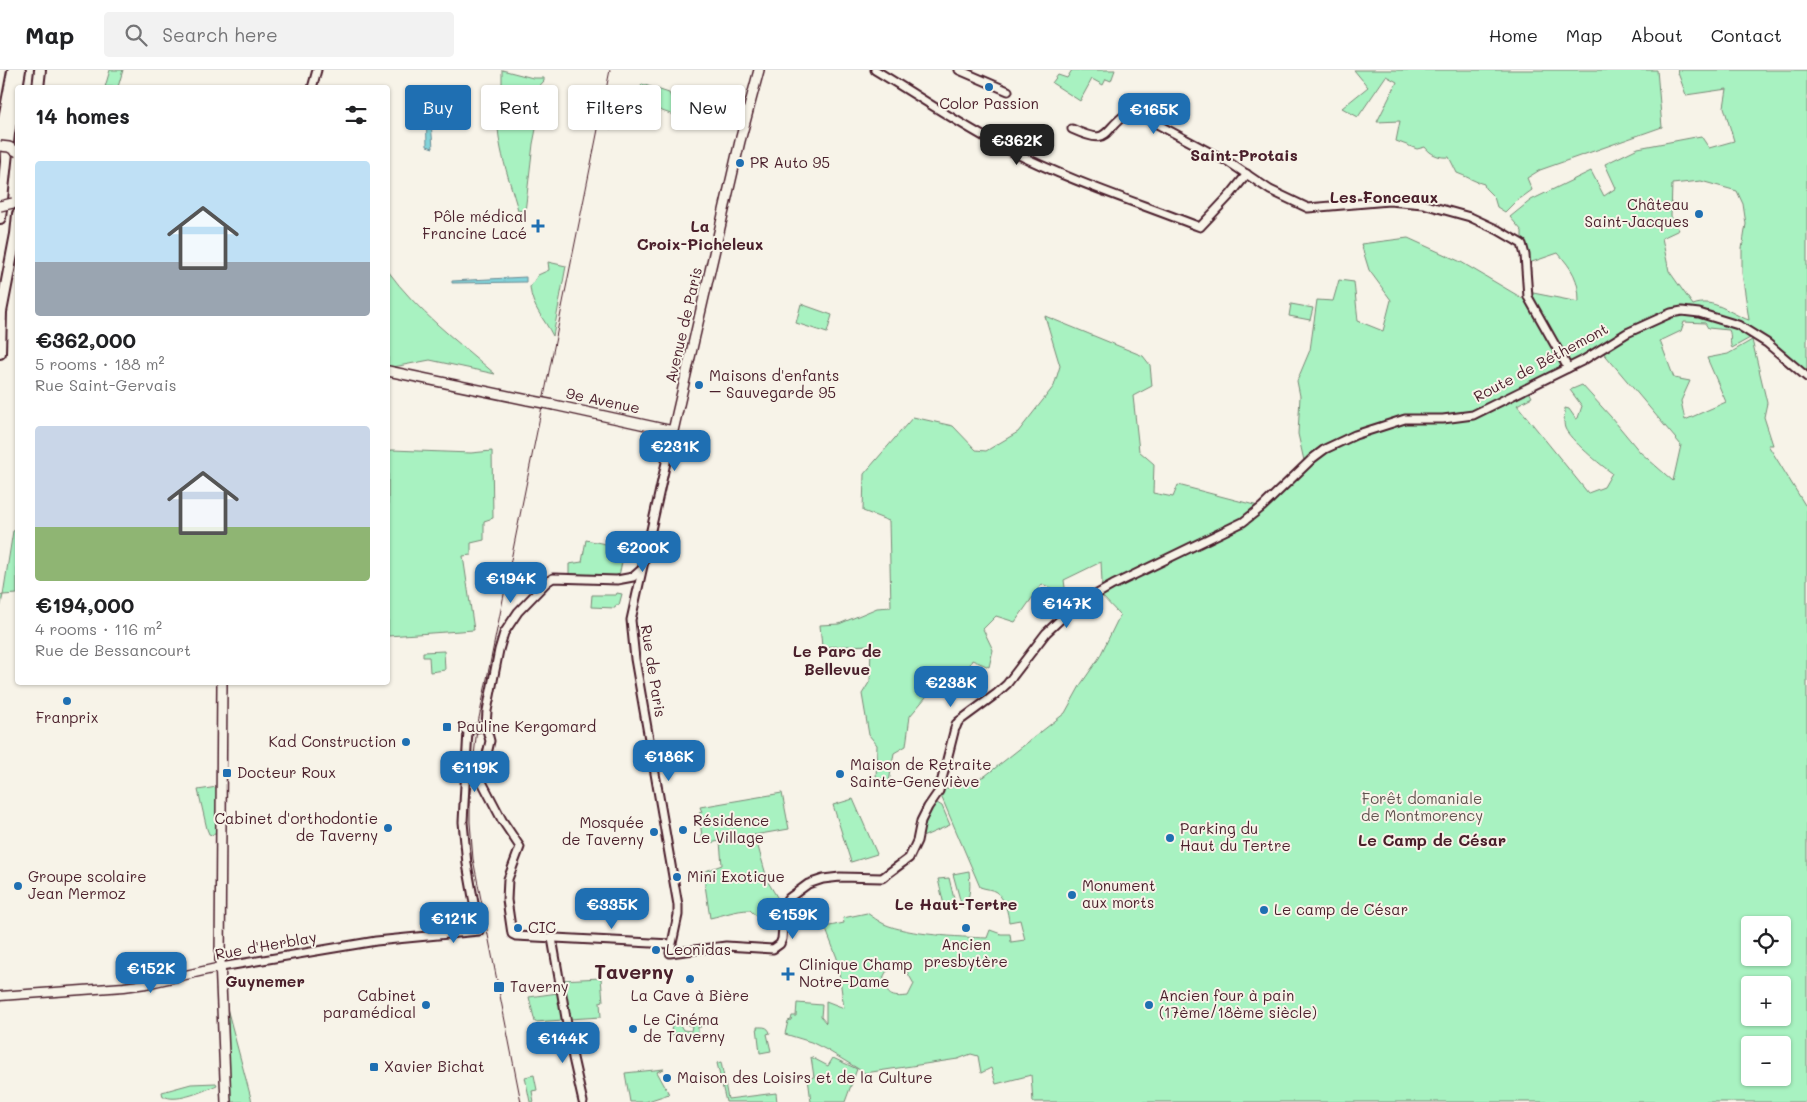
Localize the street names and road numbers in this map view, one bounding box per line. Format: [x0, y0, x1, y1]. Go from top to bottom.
street label: Avenue de Paris [660, 265, 706, 385]
street label: Route de Béthemont [1470, 318, 1611, 406]
street label: 9e Avenue [565, 382, 642, 418]
street label: Rue de Paris [637, 623, 671, 719]
street label: Rue d'Herblay [213, 926, 318, 964]

